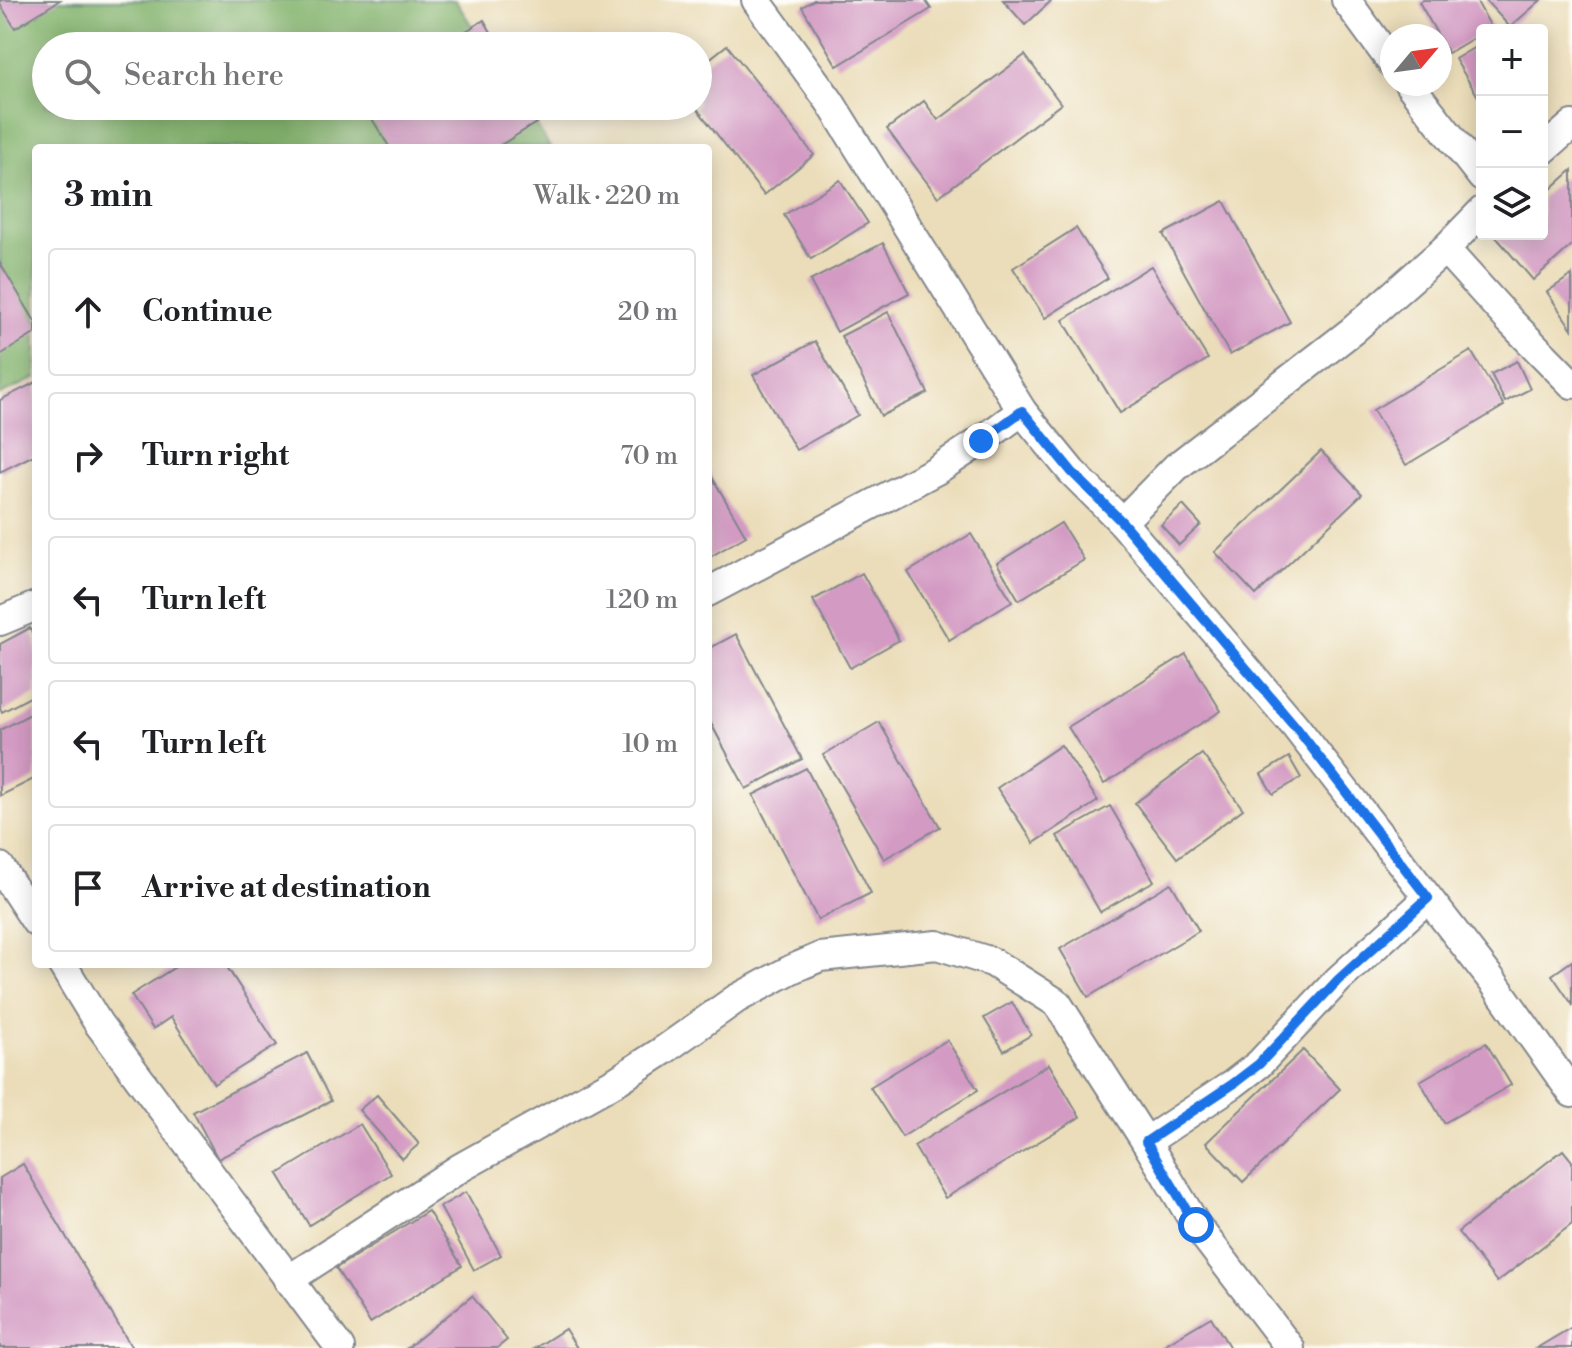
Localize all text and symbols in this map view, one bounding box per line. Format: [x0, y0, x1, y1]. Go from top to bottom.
north arrow [1380, 24, 1452, 96]
map controls [1476, 24, 1548, 240]
button: + [1476, 24, 1548, 96]
search box [32, 32, 712, 120]
icon: search [60, 54, 104, 98]
text: Search here [124, 57, 284, 95]
button: − [1476, 96, 1548, 168]
button: layers [1476, 168, 1548, 240]
text: 3 min [64, 175, 153, 217]
text: Walk · 220 m [534, 180, 680, 212]
icon: ahead [66, 290, 110, 334]
text: Continue [142, 293, 273, 331]
text: 20 m [618, 296, 678, 328]
route end [963, 423, 999, 459]
icon: right [66, 434, 110, 478]
text: Turn right [142, 437, 289, 475]
text: 70 m [620, 440, 678, 472]
icon: left [66, 578, 110, 622]
text: Turn left [142, 581, 266, 619]
text: 120 m [606, 584, 678, 616]
icon: left [66, 722, 110, 766]
text: Turn left [142, 725, 266, 763]
text: 10 m [622, 728, 678, 760]
icon: arrive [66, 866, 110, 910]
text: Arrive at destination [142, 869, 431, 907]
route start [1178, 1207, 1214, 1243]

